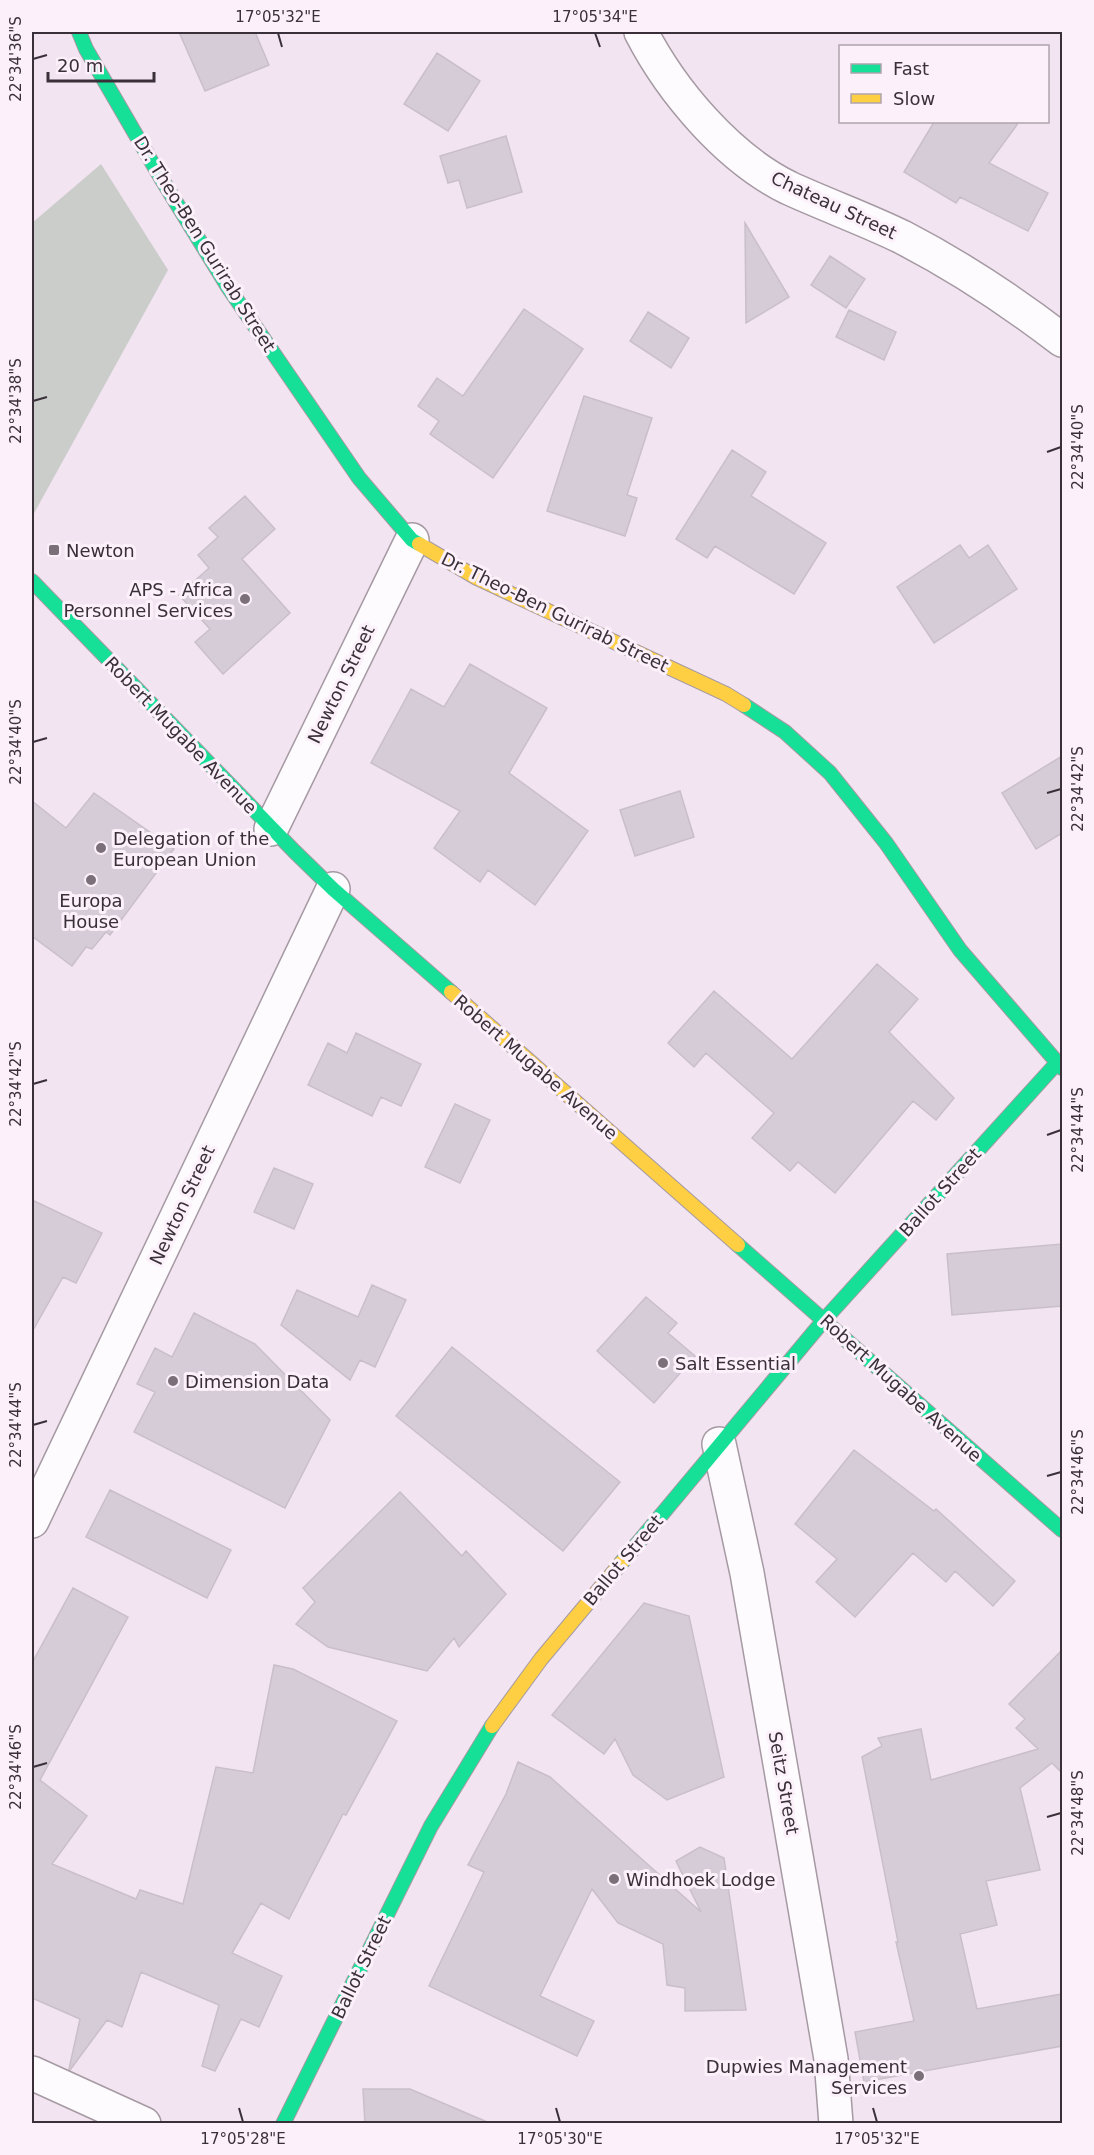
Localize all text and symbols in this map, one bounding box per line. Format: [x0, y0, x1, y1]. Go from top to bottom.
text: 17°05'32"E [235, 8, 321, 26]
text: 17°05'34"E [552, 8, 638, 26]
text: 22°34'36"S [7, 16, 25, 102]
scale bar [48, 45, 154, 83]
legend [839, 45, 1049, 123]
text: 20 m [57, 55, 103, 76]
text: Fast [893, 58, 929, 79]
text: Slow [893, 88, 935, 109]
street label: Dr. Theo-Ben Gurirab Street [130, 132, 280, 356]
street label: Chateau Street [768, 167, 900, 243]
text: 22°34'38"S [7, 358, 25, 444]
text: 22°34'40"S [1069, 404, 1087, 490]
place label: Newton [66, 540, 135, 561]
marker: Newton [47, 543, 61, 557]
street label: Dr. Theo-Ben Gurirab Street [438, 548, 672, 676]
place label: APS - Africa Personnel Services [63, 579, 233, 621]
marker: APS - Africa Personnel Services [238, 592, 252, 606]
street label: Newton Street [303, 621, 379, 747]
street label: Robert Mugabe Avenue [101, 652, 261, 818]
text: 22°34'40"S [7, 699, 25, 785]
text: 22°34'42"S [1069, 746, 1087, 832]
place label: Delegation of the European Union [113, 828, 269, 870]
marker: Delegation of the European Union [94, 841, 108, 855]
marker: Europa House [84, 873, 98, 887]
place label: Europa House [59, 890, 123, 932]
street label: Robert Mugabe Avenue [450, 990, 622, 1144]
text: 22°34'42"S [7, 1041, 25, 1127]
text: 22°34'44"S [1069, 1087, 1087, 1173]
street label: Newton Street [145, 1142, 219, 1268]
street label: Ballot Street [895, 1143, 985, 1241]
street label: Robert Mugabe Avenue [816, 1310, 986, 1466]
place label: Salt Essential [675, 1353, 796, 1374]
marker: Salt Essential [656, 1356, 670, 1370]
place label: Dimension Data [185, 1371, 329, 1392]
marker: Dimension Data [166, 1374, 180, 1388]
text: 22°34'44"S [7, 1382, 25, 1468]
text: 22°34'46"S [1069, 1429, 1087, 1515]
street label: Ballot Street [579, 1510, 667, 1610]
text: 22°34'46"S [7, 1724, 25, 1810]
street label: Seitz Street [765, 1730, 803, 1836]
text: 22°34'48"S [1069, 1770, 1087, 1856]
place label: Windhoek Lodge [626, 1869, 776, 1890]
marker: Windhoek Lodge [607, 1872, 621, 1886]
street label: Ballot Street [327, 1912, 395, 2022]
place label: Dupwies Management Services [706, 2056, 907, 2098]
marker: Dupwies Management Services [912, 2069, 926, 2083]
text: 17°05'28"E [200, 2130, 286, 2148]
text: 17°05'30"E [517, 2130, 603, 2148]
text: 17°05'32"E [834, 2130, 920, 2148]

